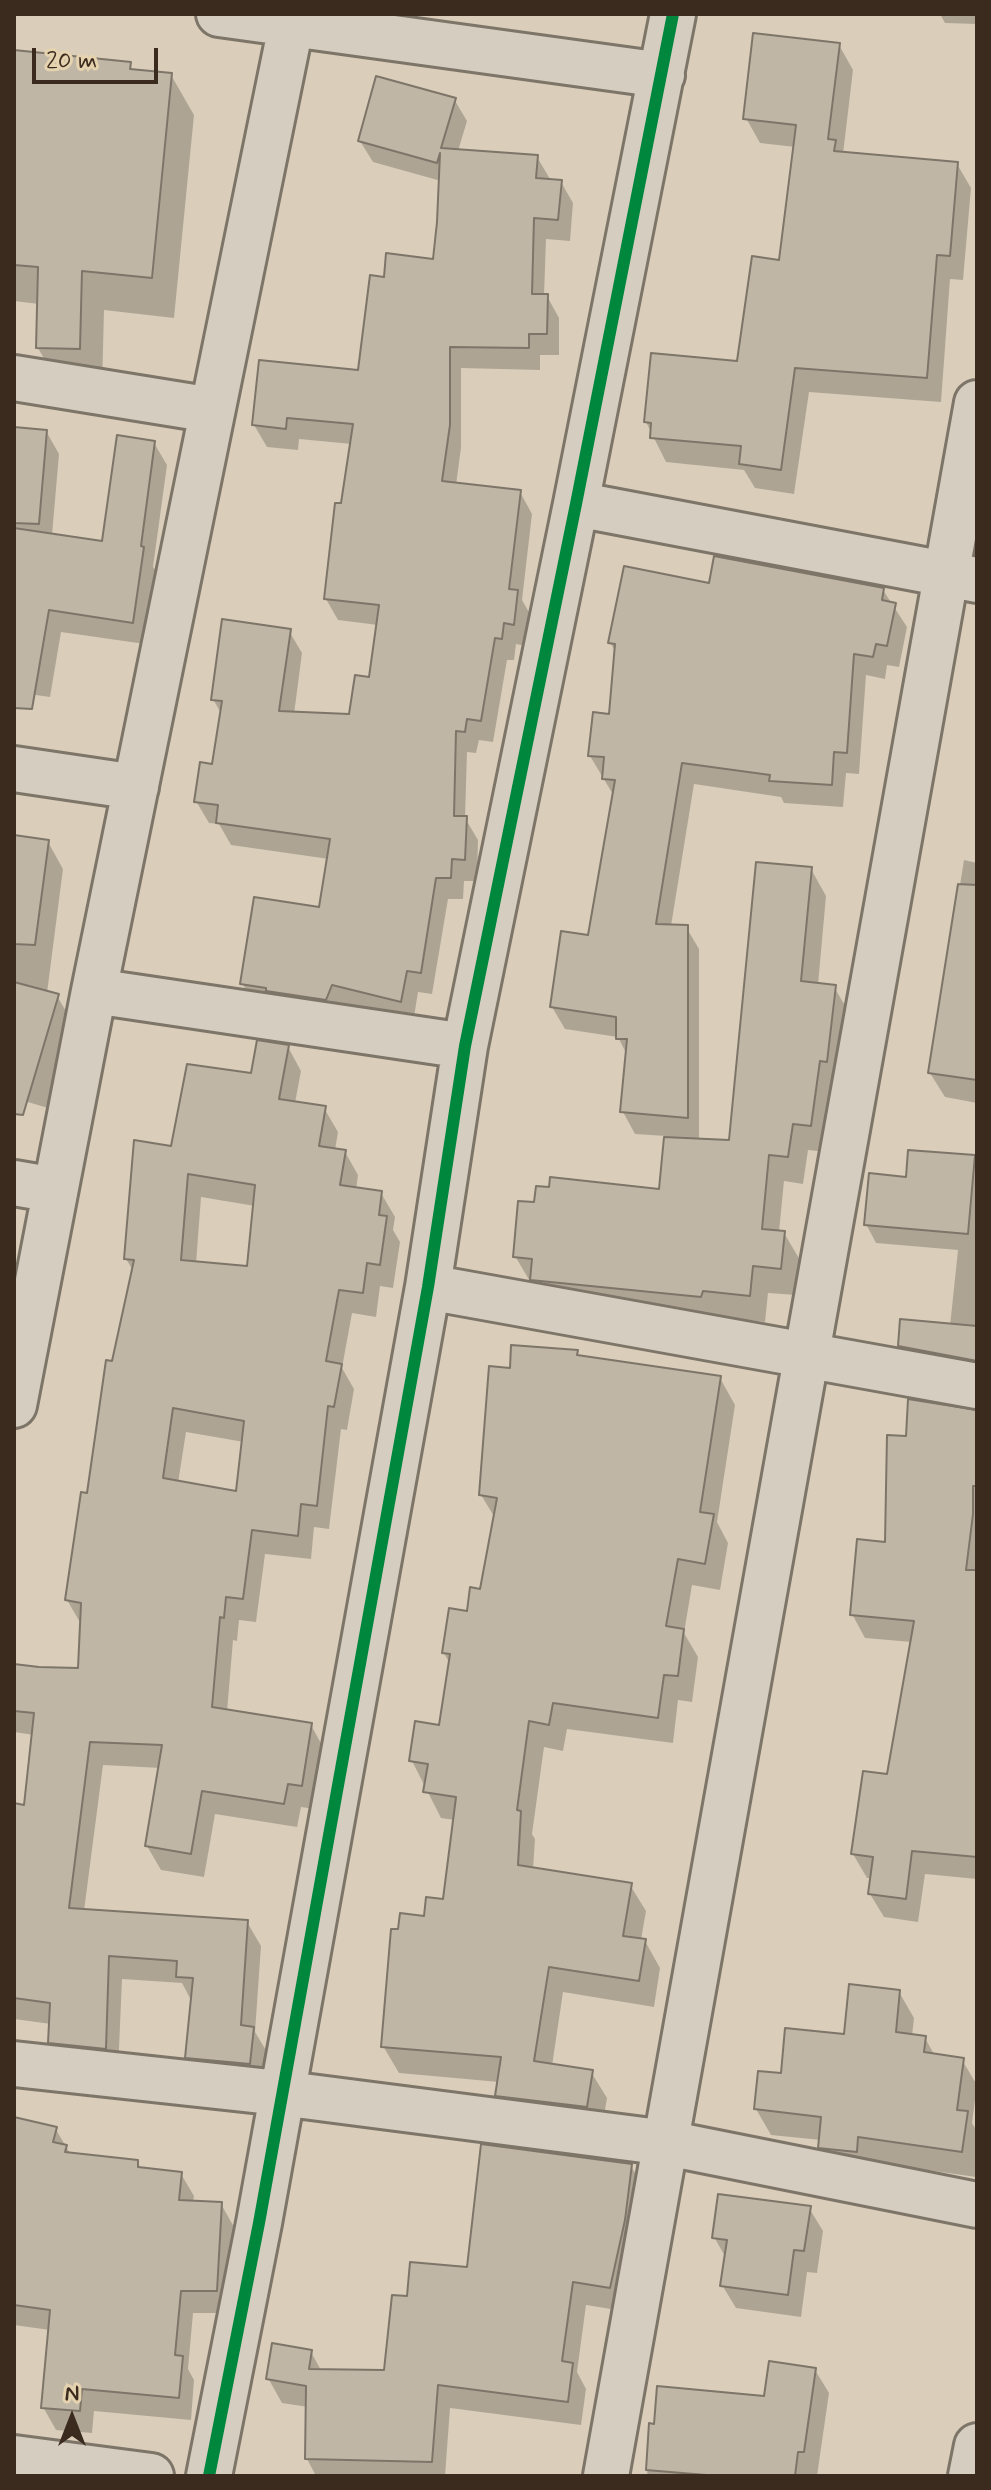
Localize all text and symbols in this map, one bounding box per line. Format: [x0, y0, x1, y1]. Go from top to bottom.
scale bar [36, 32, 162, 82]
text: 20 m [46, 46, 97, 77]
north arrow [32, 2378, 112, 2458]
text: N [65, 2380, 79, 2408]

